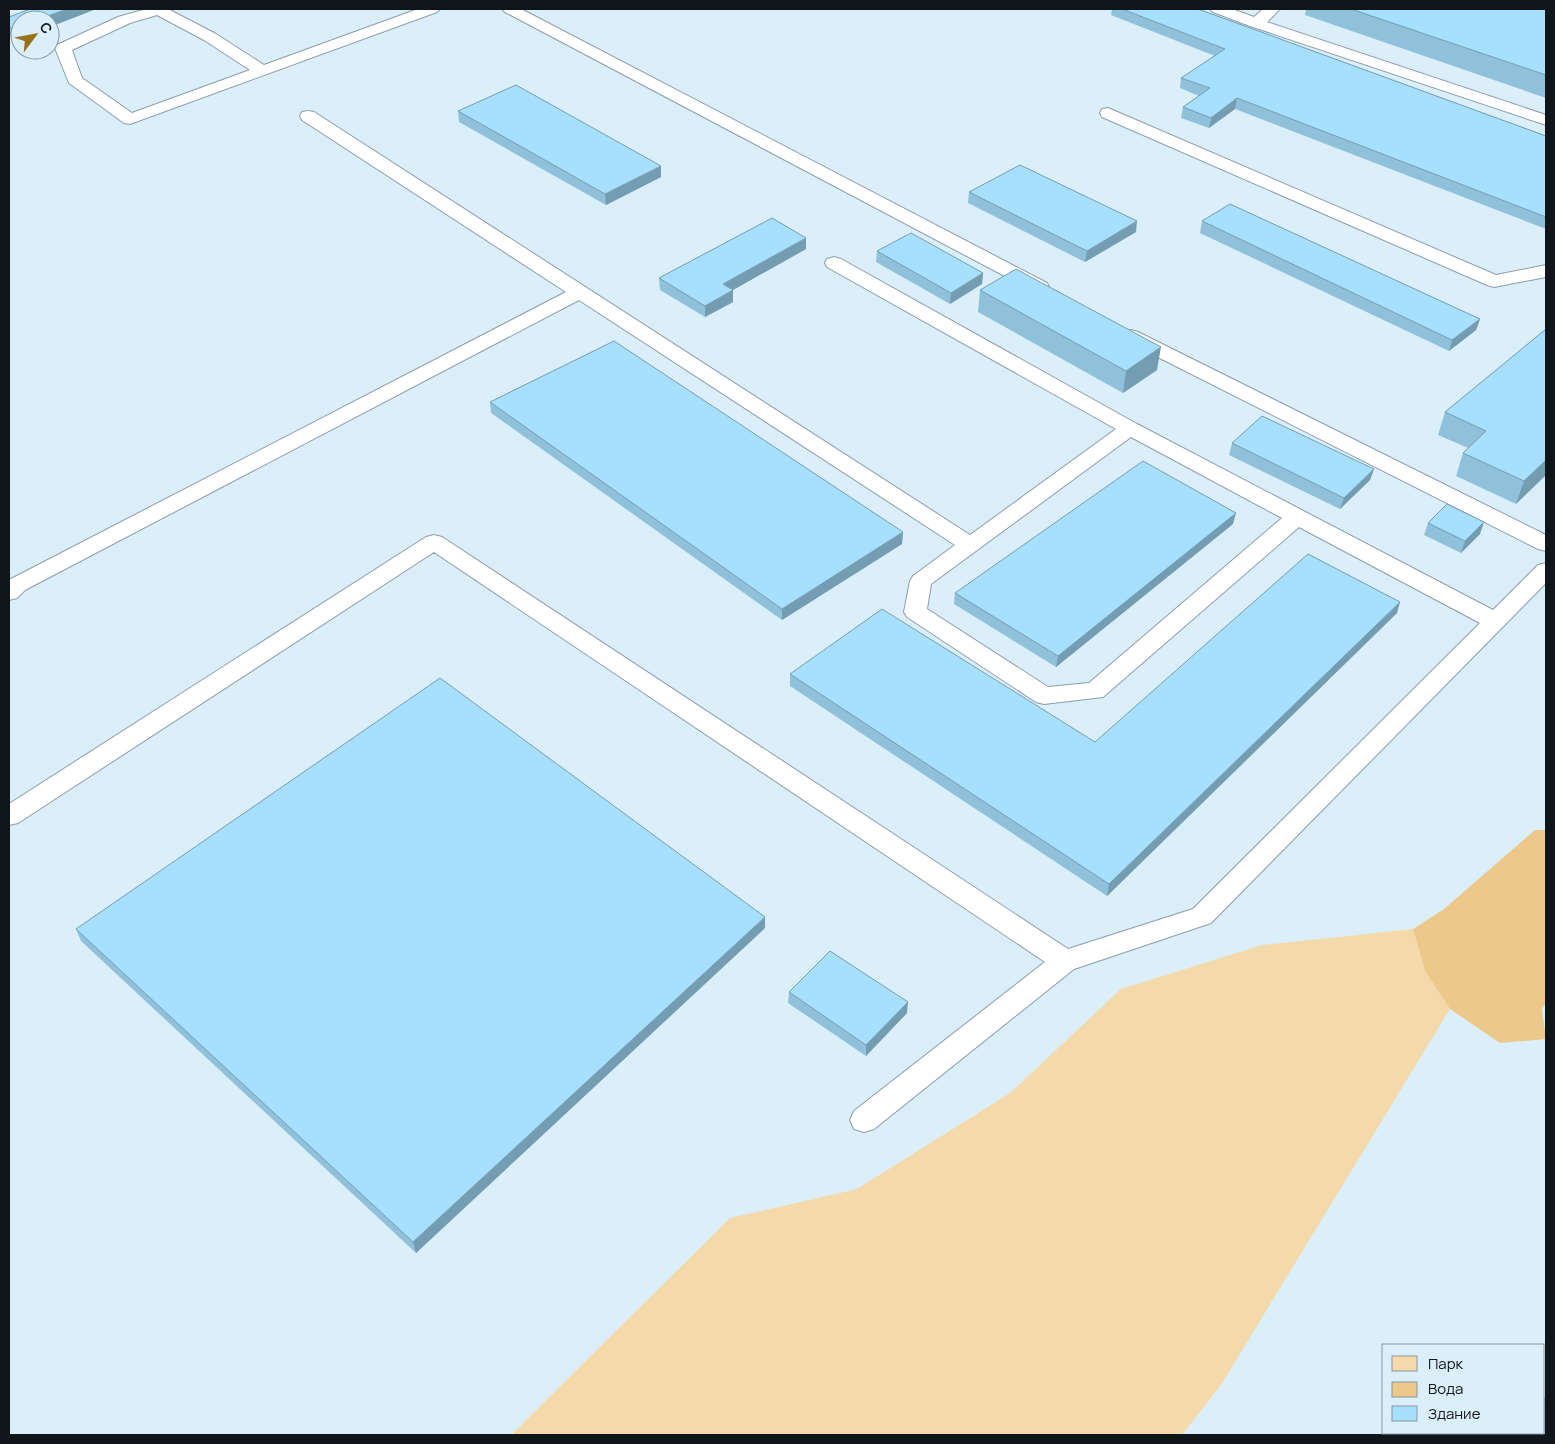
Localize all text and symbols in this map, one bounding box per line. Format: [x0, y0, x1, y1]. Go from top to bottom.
north arrow [10, 10, 60, 60]
text: С [36, 18, 57, 37]
legend [1382, 1344, 1545, 1434]
text: Парк [1428, 1353, 1464, 1374]
text: Вода [1428, 1378, 1463, 1399]
text: Здание [1428, 1403, 1481, 1424]

